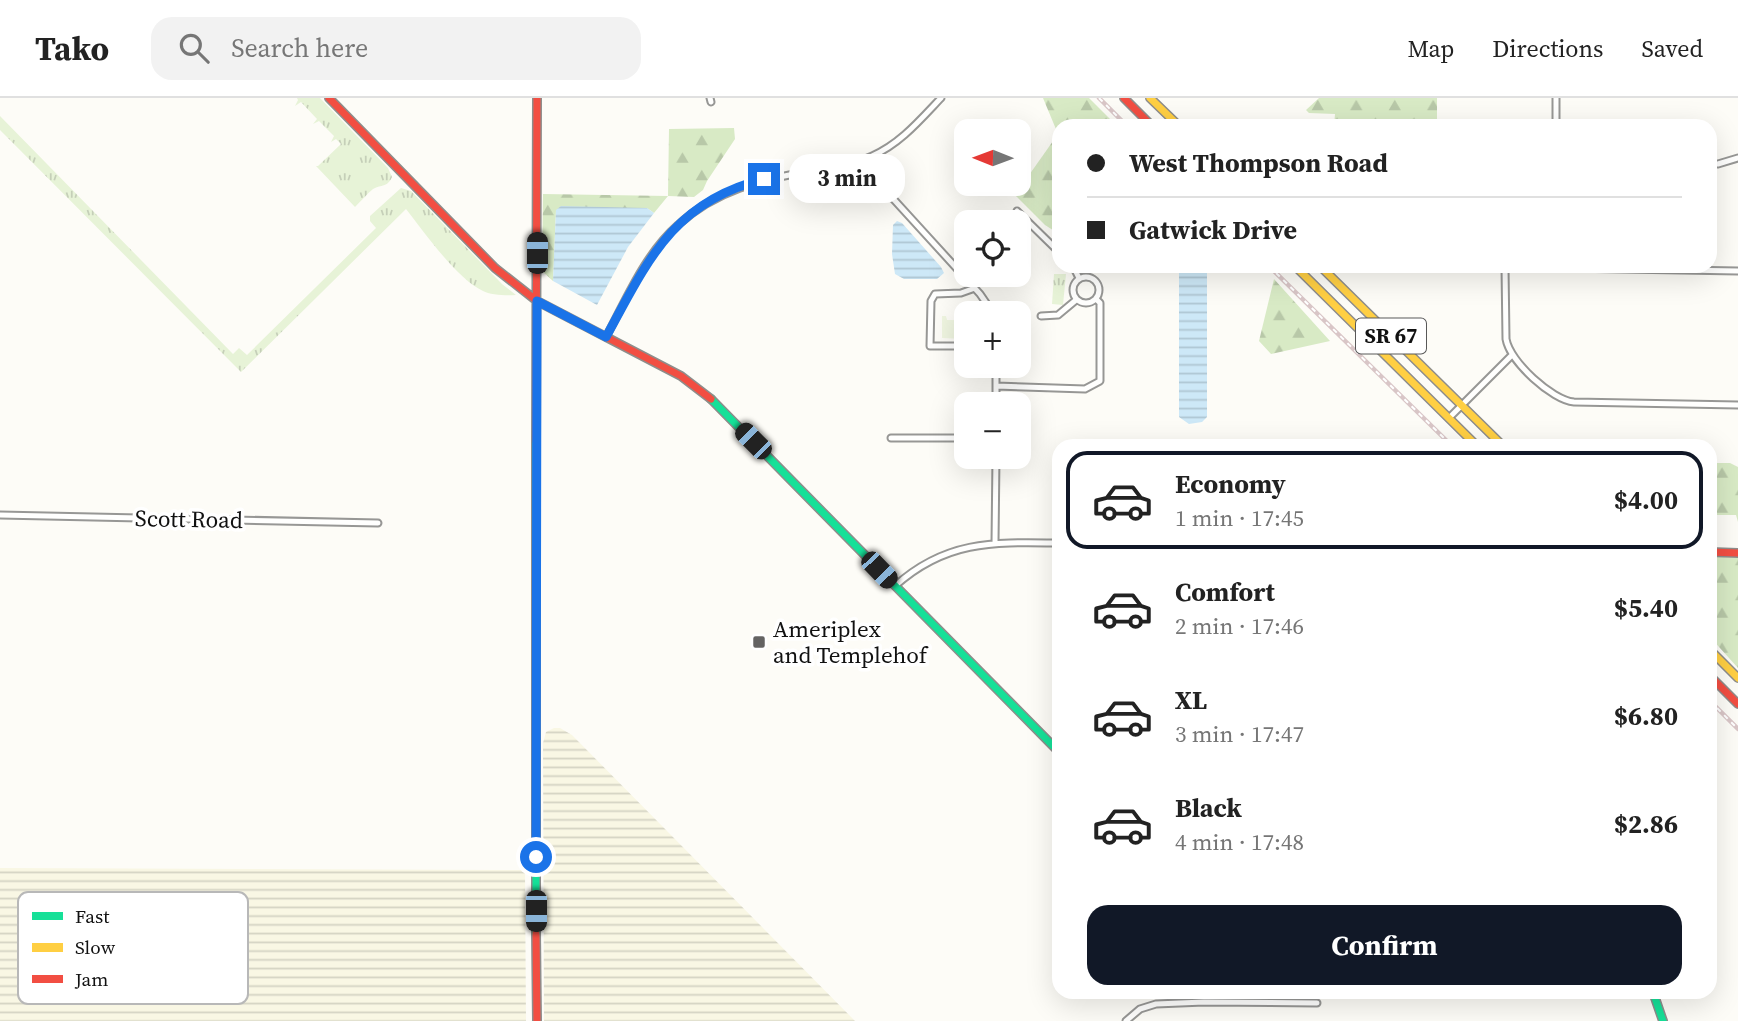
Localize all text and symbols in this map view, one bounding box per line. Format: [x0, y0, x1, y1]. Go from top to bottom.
search box [151, 17, 641, 80]
text: Tako [35, 26, 109, 71]
icon: search [175, 29, 213, 67]
text: Search here [231, 30, 368, 66]
text: Map [1407, 32, 1454, 65]
text: Directions [1492, 32, 1603, 65]
text: Saved [1641, 32, 1703, 65]
north arrow [954, 119, 1031, 196]
map controls [954, 119, 1031, 469]
text: West Thompson Road [1129, 145, 1388, 181]
callout: 3 min [788, 154, 904, 204]
text: 3 min [817, 162, 877, 194]
route end [748, 163, 780, 195]
button: locate [954, 210, 1031, 287]
text: Gatwick Drive [1129, 212, 1297, 248]
car [527, 232, 548, 274]
button: + [954, 301, 1031, 378]
road number: SR 67 [1356, 318, 1426, 354]
button: − [954, 392, 1031, 469]
car [731, 419, 776, 463]
text: Economy [1175, 466, 1286, 502]
icon: car [1091, 469, 1154, 532]
text: $4.00 [1614, 482, 1678, 518]
street label: Scott Road [135, 502, 243, 536]
text: 1 min · 17:45 [1175, 502, 1304, 534]
car [857, 548, 902, 592]
text: Comfort [1175, 574, 1275, 610]
icon: car [1091, 577, 1154, 640]
text: $5.40 [1614, 590, 1678, 626]
text: 2 min · 17:46 [1175, 610, 1304, 642]
place label: Ameriplex and Templehof [773, 613, 929, 671]
marker: Ameriplex and Templehof [751, 634, 767, 650]
text: XL [1175, 682, 1207, 718]
icon: car [1091, 685, 1154, 748]
text: $6.80 [1614, 698, 1678, 734]
text: 3 min · 17:47 [1175, 718, 1304, 750]
text: Black [1175, 790, 1242, 826]
icon: car [1091, 793, 1154, 856]
text: $2.86 [1614, 806, 1678, 842]
text: 4 min · 17:48 [1175, 826, 1304, 858]
route start [520, 841, 552, 873]
car [526, 890, 547, 932]
legend [18, 892, 248, 1004]
text: Fast [75, 903, 110, 929]
button: Confirm [1087, 905, 1682, 985]
text: Slow [75, 934, 116, 960]
text: Jam [74, 966, 108, 992]

